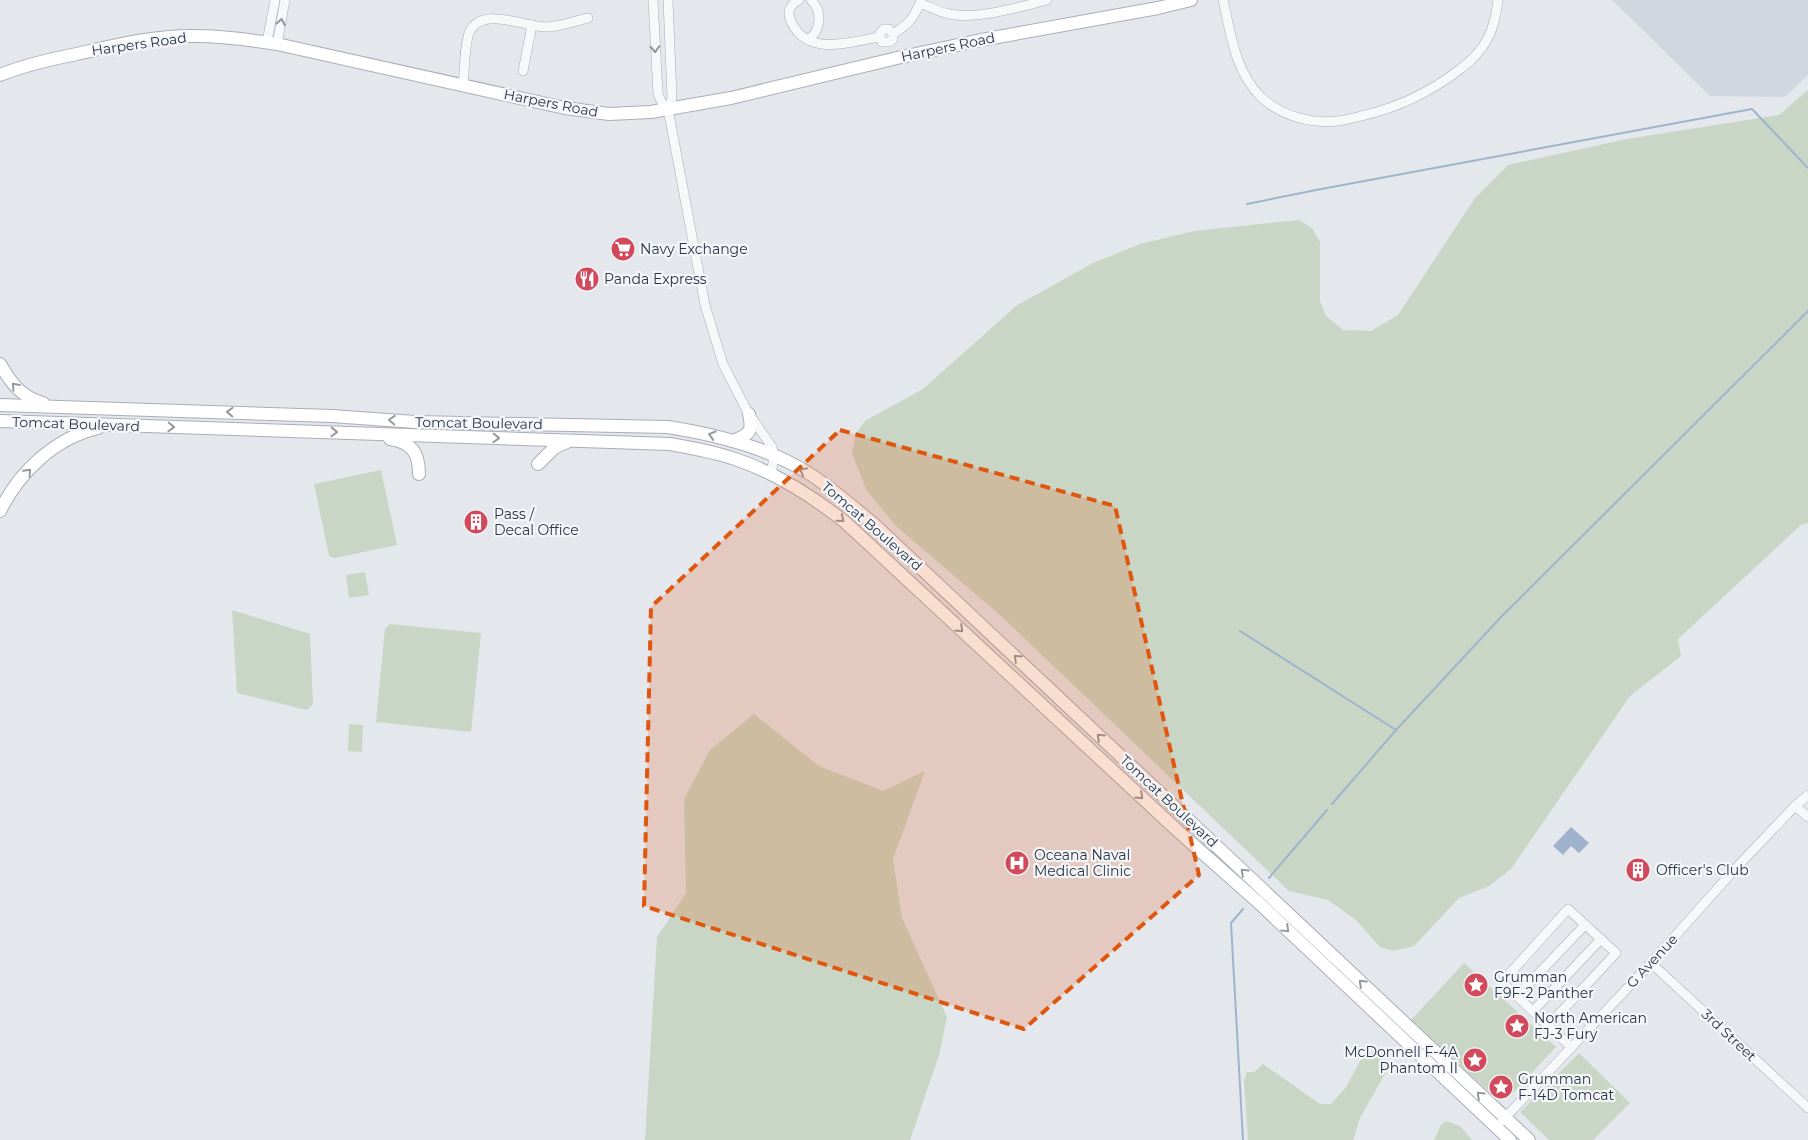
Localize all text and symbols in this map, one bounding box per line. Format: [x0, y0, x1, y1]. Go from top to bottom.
one-way arrow [275, 18, 286, 26]
street label: Harpers Road [90, 28, 188, 60]
street label: Harpers Road [899, 28, 997, 66]
one-way arrow [650, 45, 661, 53]
street label: Harpers Road [502, 85, 600, 121]
supermarket icon: Navy Exchange [610, 236, 636, 262]
place label: Navy Exchange [640, 240, 748, 258]
restaurant icon: Panda Express [574, 266, 600, 292]
place label: Panda Express [604, 270, 707, 288]
one-way arrow [12, 382, 21, 391]
one-way arrow [226, 407, 234, 417]
street label: Tomcat Boulevard [12, 413, 140, 435]
street label: Tomcat Boulevard [415, 413, 543, 433]
one-way arrow [388, 415, 396, 426]
one-way arrow [168, 422, 175, 432]
one-way arrow [330, 427, 338, 438]
one-way arrow [707, 430, 716, 441]
one-way arrow [492, 432, 500, 443]
one-way arrow [800, 467, 809, 477]
one-way arrow [22, 468, 31, 477]
street label: Tomcat Boulevard [818, 477, 926, 575]
place label: Pass / Decal Office [494, 505, 579, 539]
building icon: Pass / Decal Office [463, 509, 489, 535]
one-way arrow [835, 514, 844, 522]
one-way arrow [955, 623, 964, 632]
one-way arrow [1014, 655, 1023, 664]
one-way arrow [1097, 734, 1106, 743]
street label: Tomcat Boulevard [1116, 751, 1222, 851]
one-way arrow [1134, 790, 1143, 799]
place label: Oceana Naval Medical Clinic [1034, 846, 1131, 880]
hospital icon: Oceana Naval Medical Clinic [1004, 850, 1030, 876]
building icon: Officer's Club [1625, 857, 1651, 883]
place label: Officer's Club [1656, 861, 1749, 879]
one-way arrow [1240, 869, 1249, 878]
one-way arrow [1280, 923, 1289, 932]
street label: G Avenue [1622, 930, 1682, 992]
place label: Grumman F9F-2 Panther [1494, 968, 1594, 1002]
place icon: Grumman F9F-2 Panther [1463, 972, 1489, 998]
one-way arrow [1359, 980, 1368, 989]
street label: 3rd Street [1698, 1005, 1761, 1065]
place label: North American FJ-3 Fury [1534, 1009, 1647, 1043]
place icon: North American FJ-3 Fury [1504, 1013, 1530, 1039]
place label: McDonnell F-4A Phantom II [1344, 1043, 1459, 1077]
place icon: McDonnell F-4A Phantom II [1462, 1047, 1488, 1073]
place label: Grumman F-14D Tomcat [1518, 1070, 1615, 1104]
place icon: Grumman F-14D Tomcat [1488, 1074, 1514, 1100]
one-way arrow [1477, 1092, 1486, 1101]

